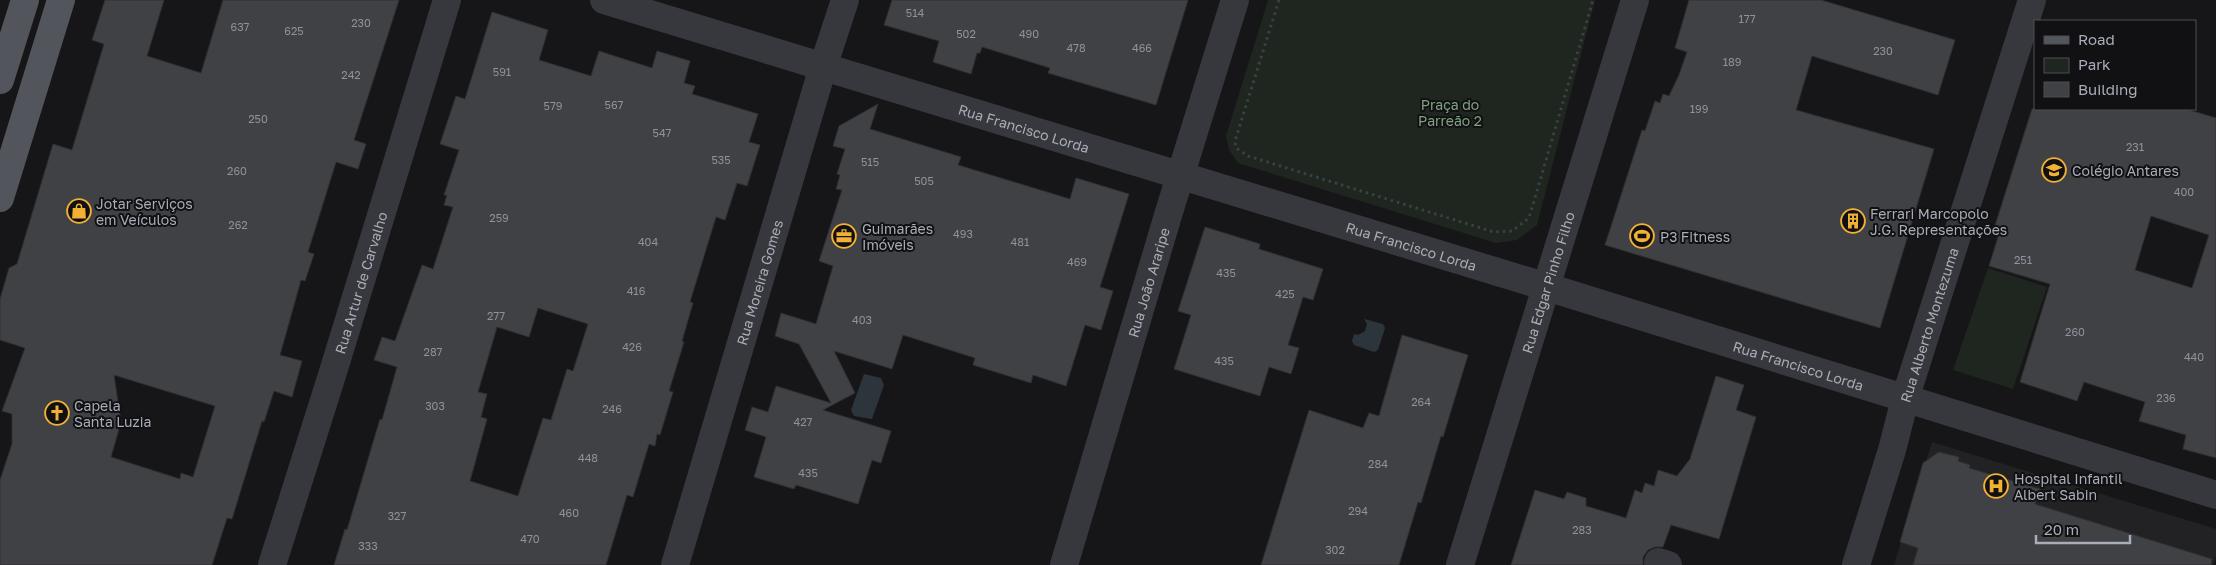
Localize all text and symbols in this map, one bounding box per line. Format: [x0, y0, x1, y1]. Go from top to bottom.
house number: 514 [906, 6, 924, 19]
house number: 177 [1739, 12, 1756, 25]
house number: 230 [351, 16, 371, 29]
house number: 637 [231, 20, 250, 33]
legend [2034, 20, 2196, 110]
house number: 625 [284, 24, 304, 37]
house number: 502 [956, 27, 976, 40]
house number: 490 [1019, 27, 1039, 40]
text: Road [2078, 30, 2115, 48]
house number: 478 [1066, 41, 1086, 54]
house number: 466 [1132, 41, 1152, 54]
house number: 230 [1873, 44, 1893, 57]
house number: 189 [1723, 55, 1741, 68]
text: Park [2078, 55, 2111, 73]
house number: 591 [493, 65, 511, 78]
house number: 242 [341, 68, 361, 81]
text: Building [2078, 80, 2138, 98]
park label: Praça do Parreão 2 [1418, 96, 1482, 129]
house number: 567 [605, 98, 624, 111]
house number: 579 [544, 99, 562, 112]
street label: Rua Francisco Lorda [957, 100, 1091, 156]
house number: 199 [1690, 102, 1708, 115]
house number: 250 [248, 112, 268, 125]
house number: 547 [653, 126, 672, 139]
house number: 231 [2126, 140, 2144, 153]
house number: 535 [711, 153, 731, 166]
house number: 515 [861, 155, 879, 168]
school or university icon: Colégio Antares [2041, 157, 2067, 183]
place label: Colégio Antares [2072, 162, 2179, 179]
house number: 260 [227, 164, 247, 177]
house number: 505 [914, 174, 934, 187]
house number: 400 [2174, 185, 2194, 198]
place label: Jotar Serviços em Veículos [96, 195, 193, 228]
shop icon: Jotar Serviços em Veículos [66, 198, 92, 224]
place label: Ferrari Marcopolo J.G. Representações [1870, 205, 2007, 238]
building icon: Ferrari Marcopolo J.G. Representações [1840, 208, 1866, 234]
street label: Rua Artur de Carvalho [331, 209, 390, 356]
street label: Rua Edgar Pinho Filho [1518, 209, 1578, 355]
house number: 259 [489, 211, 509, 224]
house number: 262 [228, 218, 248, 231]
street label: Rua Moreira Gomes [732, 218, 786, 347]
street label: Rua Francisco Lorda [1344, 218, 1479, 274]
place label: Guimarães Imóveis [862, 220, 933, 253]
office icon: Guimarães Imóveis [831, 223, 857, 249]
sports icon: P3 Fitness [1629, 223, 1655, 249]
street label: Rua João Araripe [1124, 225, 1172, 339]
house number: 493 [953, 227, 973, 240]
place label: P3 Fitness [1660, 228, 1730, 245]
house number: 404 [638, 235, 658, 248]
house number: 481 [1011, 235, 1029, 248]
street label: Rua Alberto Montezuma [1896, 245, 1961, 404]
house number: 251 [2014, 253, 2032, 266]
house number: 469 [1067, 255, 1087, 268]
house number: 435 [1216, 266, 1236, 279]
house number: 416 [627, 284, 646, 297]
house number: 425 [1275, 287, 1295, 300]
house number: 277 [487, 309, 505, 322]
house number: 403 [852, 313, 872, 326]
house number: 260 [2065, 325, 2085, 338]
street label: Rua Francisco Lorda [1731, 337, 1866, 393]
house number: 426 [622, 340, 642, 353]
house number: 287 [424, 345, 443, 358]
house number: 440 [2184, 350, 2204, 363]
house number: 435 [1214, 354, 1234, 367]
house number: 236 [2156, 391, 2176, 404]
house number: 264 [1411, 395, 1431, 408]
place label: Capela Santa Luzia [74, 397, 151, 430]
house number: 303 [425, 399, 445, 412]
church icon: Capela Santa Luzia [44, 400, 70, 426]
house number: 246 [602, 402, 622, 415]
house number: 427 [794, 415, 813, 428]
house number: 448 [578, 451, 598, 464]
house number: 284 [1368, 457, 1388, 470]
house number: 435 [798, 466, 818, 479]
place label: Hospital Infantil Albert Sabin [2014, 470, 2122, 503]
hospital icon: Hospital Infantil Albert Sabin [1983, 473, 2009, 499]
house number: 294 [1348, 504, 1368, 517]
house number: 460 [559, 506, 579, 519]
house number: 327 [388, 509, 406, 522]
scale bar [2036, 512, 2130, 544]
text: 20 m [2044, 520, 2079, 538]
house number: 283 [1572, 523, 1592, 536]
house number: 470 [520, 532, 540, 545]
house number: 333 [358, 539, 378, 552]
house number: 302 [1325, 543, 1345, 556]

